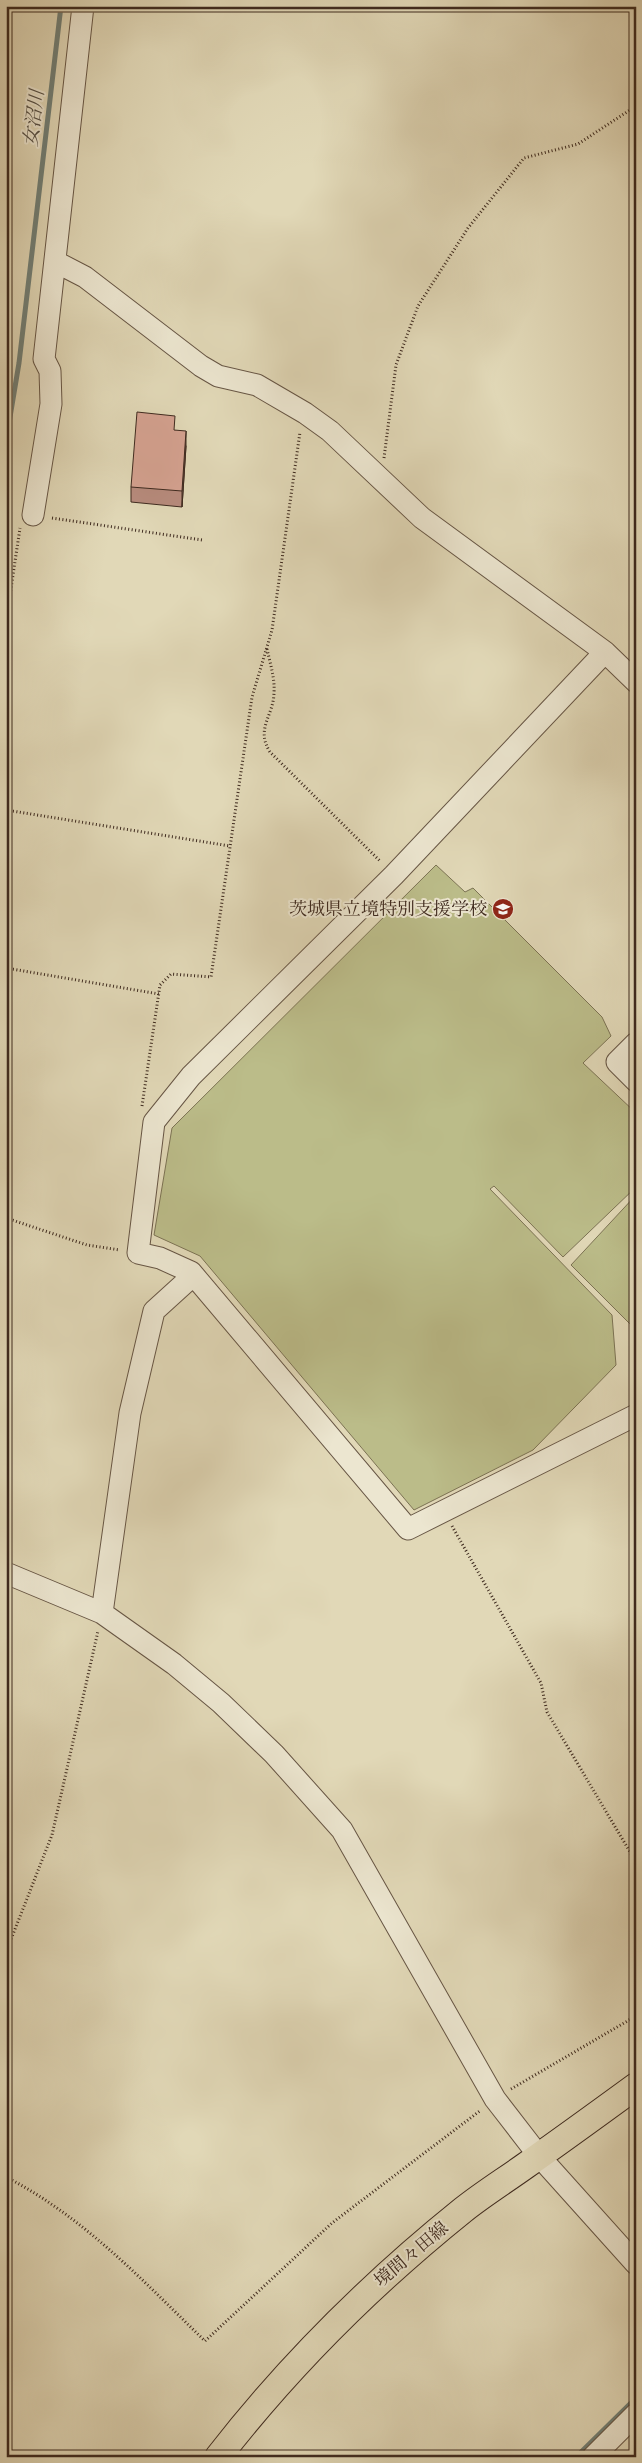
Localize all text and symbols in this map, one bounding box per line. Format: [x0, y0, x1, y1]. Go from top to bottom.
water label: 女沼川 [18, 86, 51, 148]
place label: 茨城県立境特別支援学校 [289, 897, 487, 922]
school or university icon: 茨城県立境特別支援学校 [491, 897, 515, 921]
street label: 境間々田線 [369, 2216, 454, 2293]

